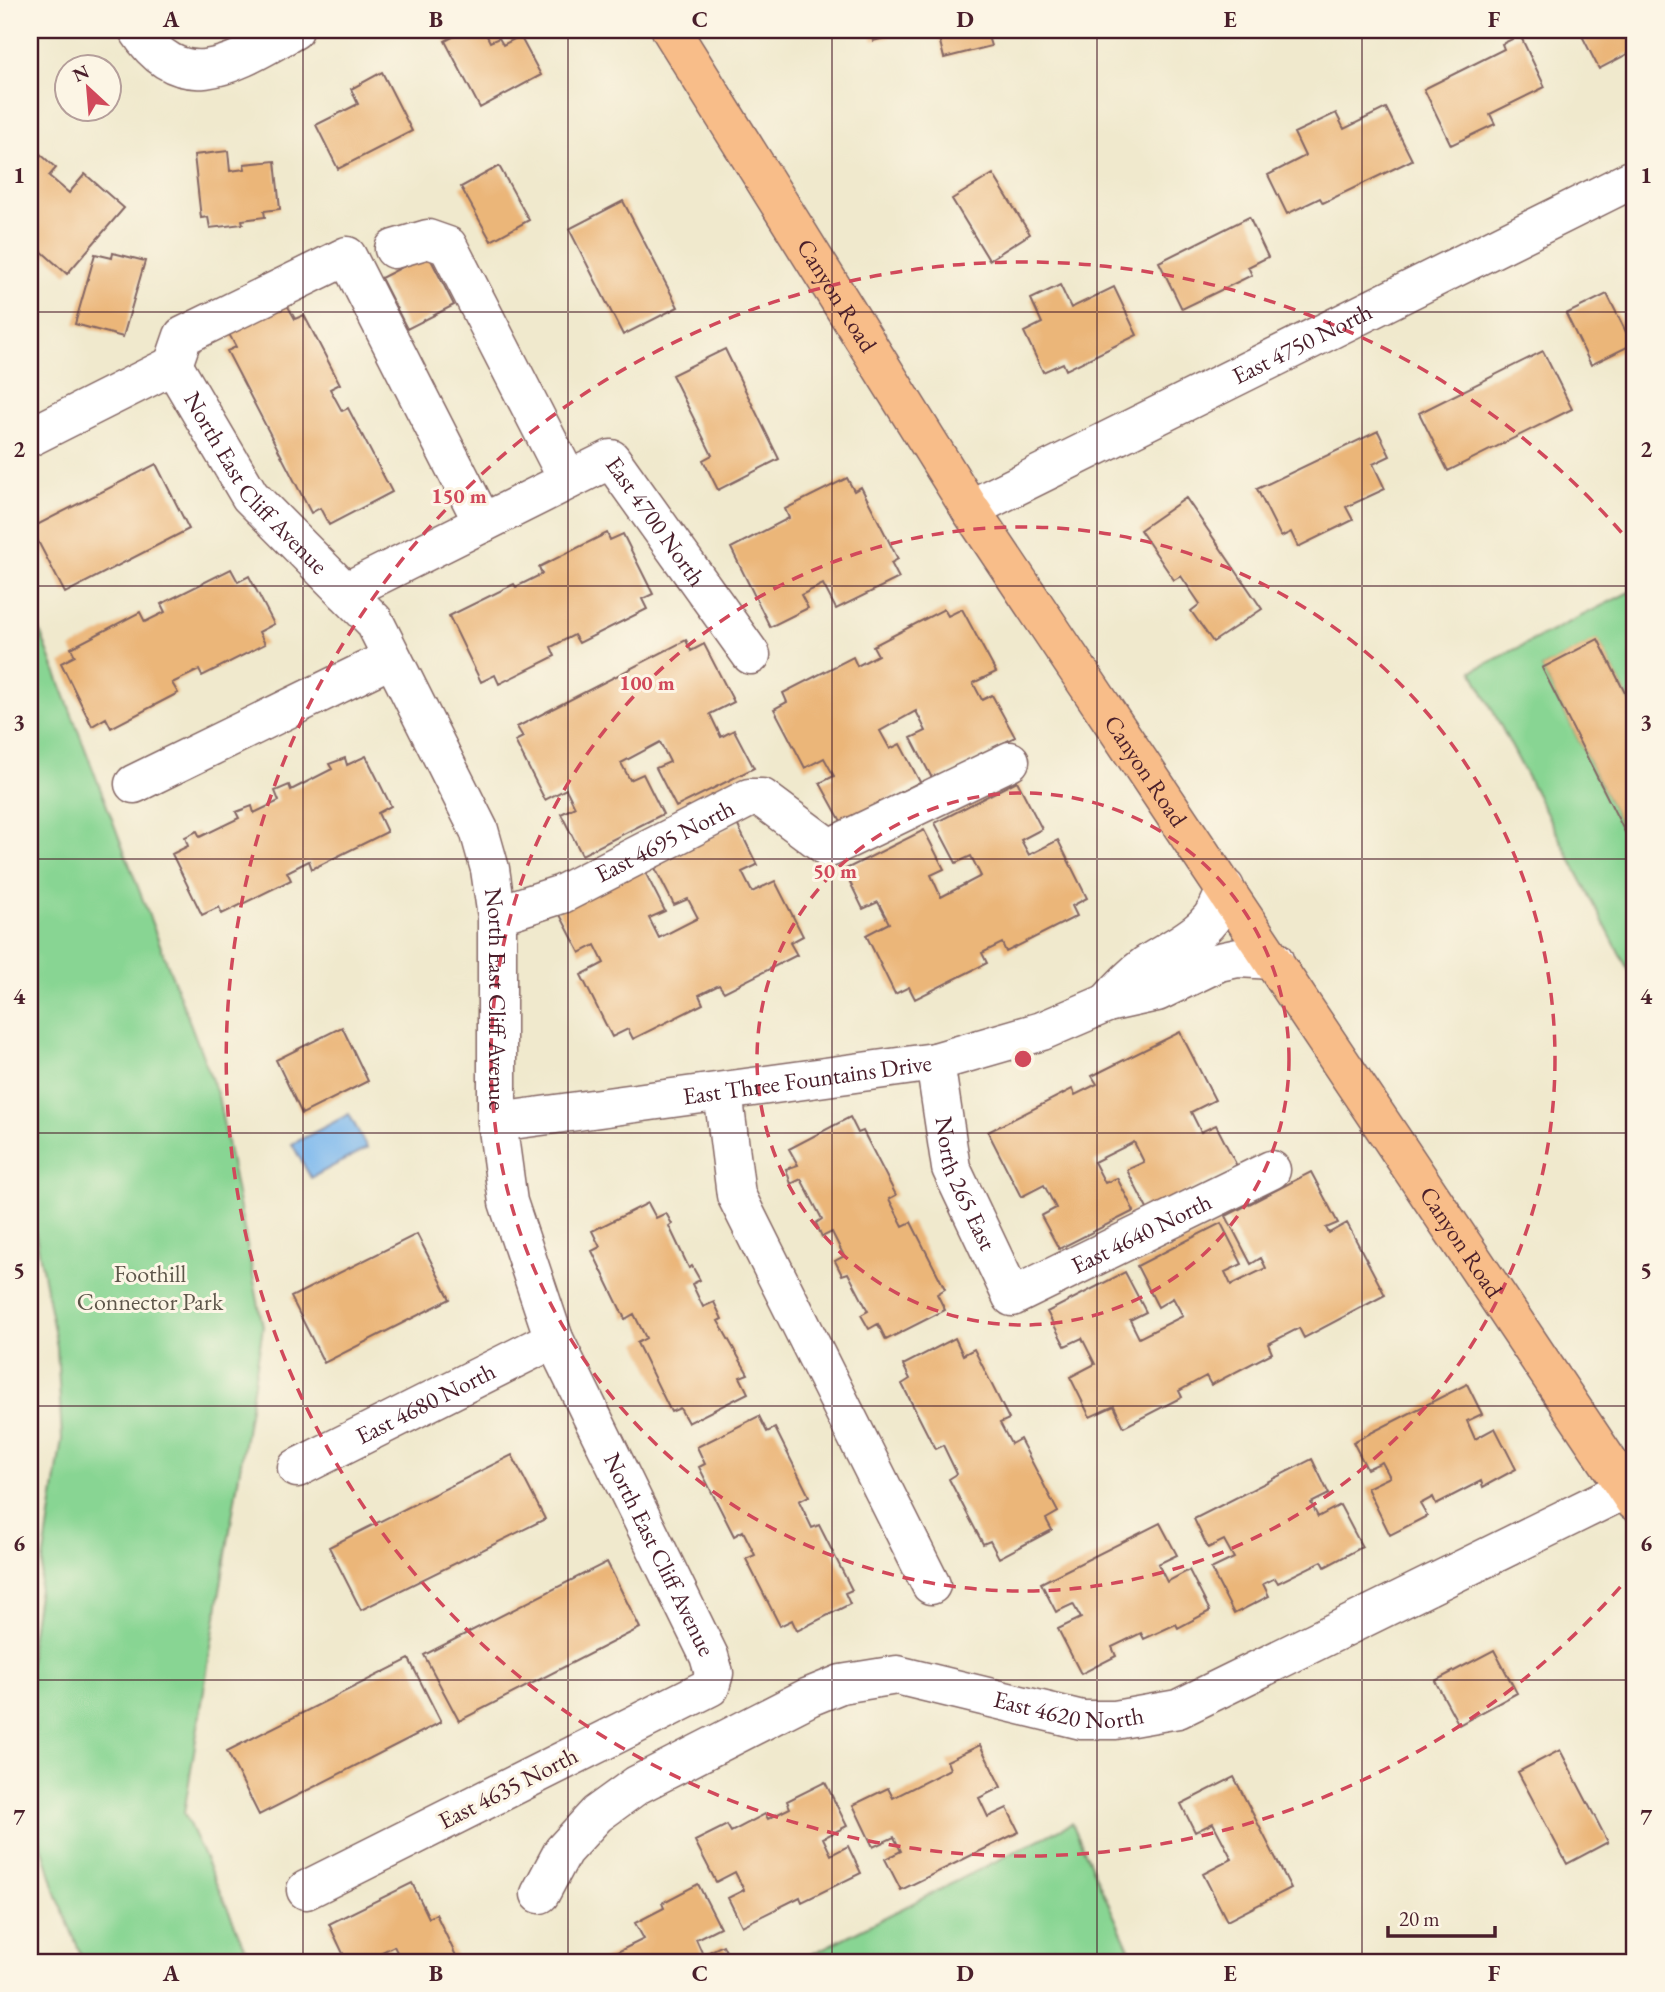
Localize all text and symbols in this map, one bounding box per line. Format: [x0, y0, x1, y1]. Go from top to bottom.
text: A [162, 4, 180, 34]
text: B [429, 4, 443, 34]
text: C [692, 4, 708, 34]
text: D [956, 4, 974, 34]
text: E [1223, 4, 1237, 34]
text: F [1488, 4, 1501, 34]
north arrow [52, 52, 122, 122]
text: N [68, 58, 94, 88]
text: 1 [13, 160, 25, 190]
text: 1 [1640, 160, 1652, 190]
street label: Canyon Road [790, 233, 885, 358]
street label: East 4750 North [1227, 295, 1377, 391]
street label: North East Cliff Avenue [177, 386, 335, 581]
text: 2 [13, 434, 25, 464]
text: 2 [1640, 434, 1652, 464]
street label: East 4700 North [599, 450, 713, 592]
text: 150 m [431, 482, 487, 509]
text: 100 m [619, 669, 675, 696]
text: 3 [13, 707, 25, 737]
text: 3 [1640, 707, 1652, 737]
street label: Canyon Road [1097, 709, 1195, 833]
street label: East 4695 North [590, 792, 740, 889]
text: 50 m [813, 857, 857, 884]
street label: North East Cliff Avenue [478, 886, 513, 1110]
text: 4 [13, 981, 26, 1011]
text: 4 [1640, 981, 1653, 1011]
street label: East Three Fountains Drive [681, 1047, 933, 1111]
centre of rings [1011, 1047, 1035, 1071]
street label: North 265 East [928, 1115, 1004, 1256]
street label: Canyon Road [1413, 1180, 1510, 1304]
street label: East 4640 North [1066, 1186, 1216, 1281]
text: 5 [13, 1255, 25, 1285]
text: 5 [1640, 1255, 1652, 1285]
park label: Foothill Connector Park [77, 1258, 224, 1317]
street label: East 4680 North [350, 1355, 501, 1451]
street label: North East Cliff Avenue [597, 1447, 723, 1661]
text: 6 [13, 1528, 25, 1558]
text: 6 [1640, 1528, 1652, 1558]
street label: East 4620 North [991, 1683, 1146, 1735]
street label: East 4635 North [433, 1739, 583, 1836]
text: 7 [13, 1802, 26, 1832]
text: 7 [1640, 1802, 1653, 1832]
scale bar [1388, 1894, 1495, 1938]
text: 20 m [1399, 1905, 1440, 1932]
text: A [162, 1958, 180, 1988]
text: B [429, 1958, 443, 1988]
text: C [692, 1958, 708, 1988]
text: D [956, 1958, 974, 1988]
text: E [1223, 1958, 1237, 1988]
text: F [1488, 1958, 1501, 1988]

